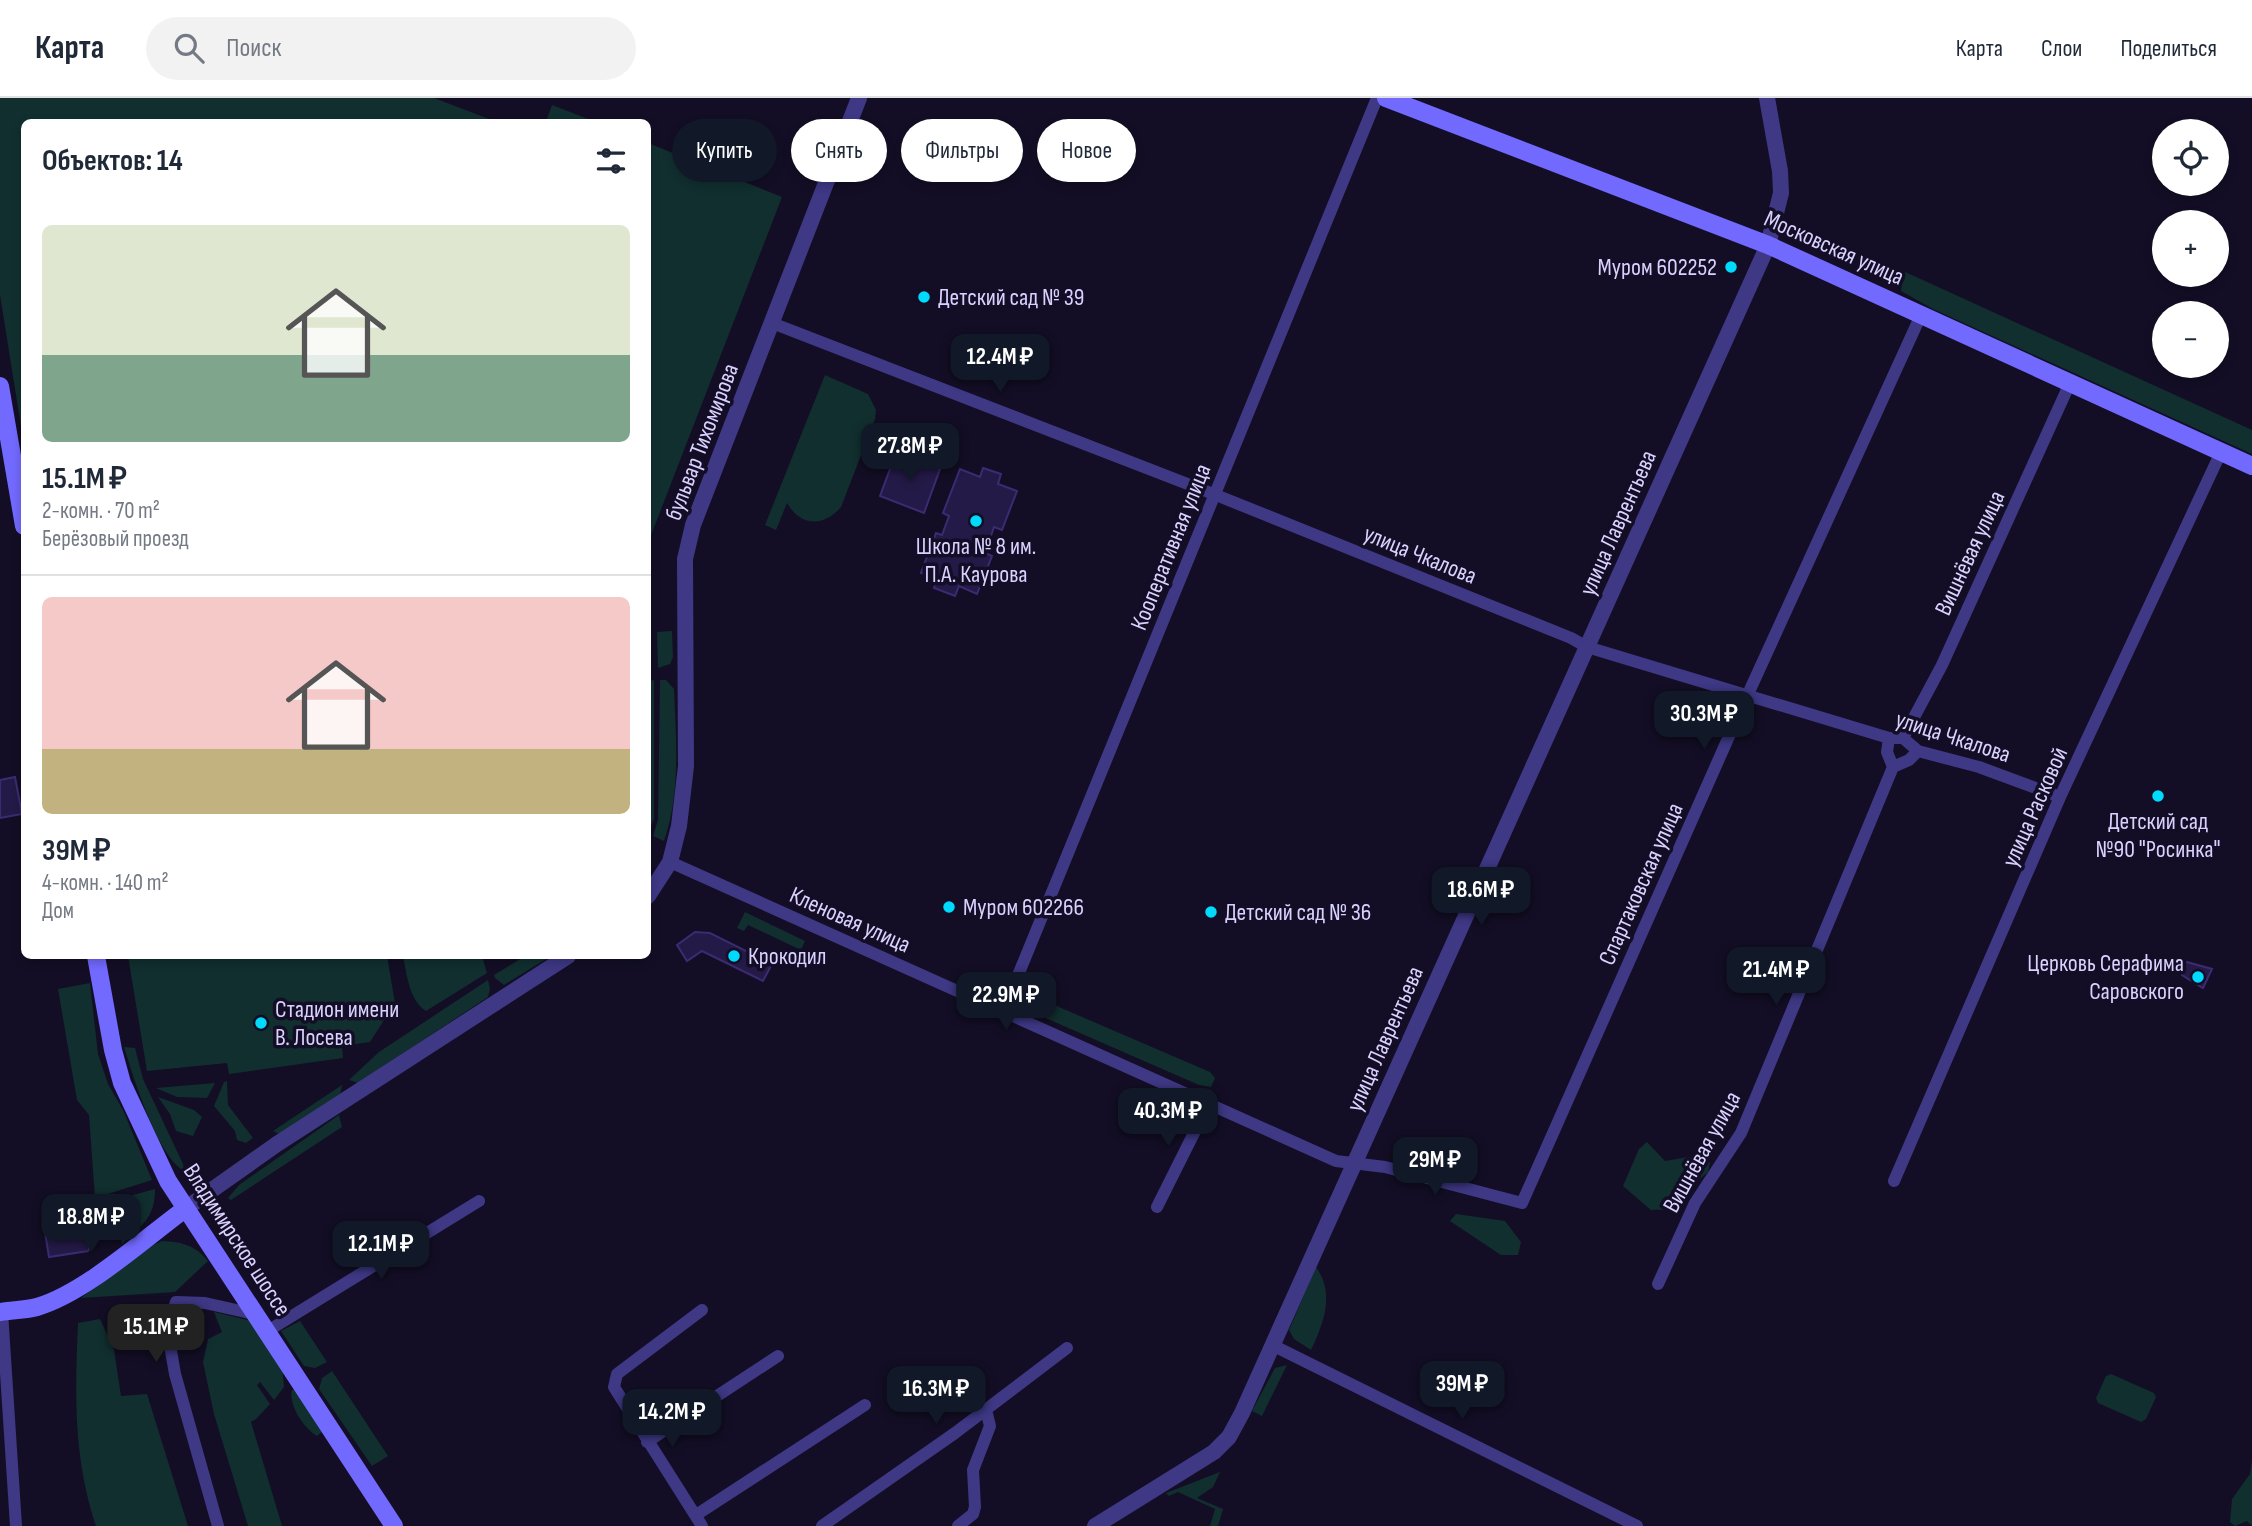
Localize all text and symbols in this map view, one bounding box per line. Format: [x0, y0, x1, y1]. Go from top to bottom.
search box [146, 17, 636, 80]
text: Карта [35, 28, 104, 68]
icon: search [170, 29, 208, 67]
text: Поиск [226, 33, 281, 64]
text: Карта [1956, 34, 2003, 63]
text: Слои [2041, 34, 2082, 63]
text: Поделиться [2120, 34, 2217, 63]
chip: Купить [672, 119, 777, 182]
chip: Снять [791, 119, 887, 182]
chip: Фильтры [901, 119, 1023, 182]
chip: Новое [1037, 119, 1136, 182]
map controls [2152, 119, 2229, 378]
button: locate [2152, 119, 2229, 196]
icon: filters [592, 142, 630, 180]
text: Объектов: 14 [42, 143, 183, 179]
street label: Московская улица [1760, 204, 1908, 292]
button: + [2152, 210, 2229, 287]
place label: Муром 602252 [1598, 253, 1717, 282]
marker: Муром 602252 [1723, 259, 1739, 275]
icon: home [273, 270, 399, 396]
place label: Детский сад № 39 [938, 283, 1084, 312]
marker: Детский сад № 39 [916, 289, 932, 305]
button: − [2152, 301, 2229, 378]
pin: 12.4M ₽ [935, 334, 1065, 394]
text: 12.4M ₽ [967, 343, 1033, 371]
street label: бульвар Тихомирова [659, 360, 745, 524]
pin: 27.8M ₽ [845, 424, 975, 483]
text: 27.8M ₽ [877, 432, 943, 460]
street label: улица Лаврентьева [1573, 446, 1663, 600]
street label: Кооперативная улица [1124, 460, 1218, 634]
text: 15.1M ₽ [42, 461, 127, 497]
street label: Вишнёвая улица [1929, 486, 2011, 620]
text: 2-комн. · 70 m² [42, 497, 160, 525]
marker: Школа № 8 им. П.А. Каурова [968, 513, 984, 529]
street label: улица Чкалова [1359, 519, 1481, 591]
text: Берёзовый проезд [42, 525, 189, 553]
place label: Школа № 8 им. П.А. Каурова [916, 532, 1036, 589]
icon: home [273, 642, 399, 768]
pin: 30.3M ₽ [1639, 692, 1769, 751]
text: 30.3M ₽ [1670, 700, 1738, 728]
street label: улица Чкалова [1892, 705, 2014, 769]
street label: улица Расковой [1996, 743, 2074, 871]
marker: Детский сад №90 "Росинка" [2150, 788, 2166, 804]
street label: Спартаковская улица [1592, 798, 1690, 970]
place label: Детский сад №90 "Росинка" [2096, 807, 2220, 864]
text: 39M ₽ [42, 833, 111, 869]
pin: 18.6M ₽ [1416, 868, 1546, 927]
text: 4-комн. · 140 m² [42, 869, 169, 897]
text: 18.6M ₽ [1448, 876, 1514, 904]
street label: Кленовая улица [785, 880, 915, 960]
place label: Муром 602266 [963, 893, 1084, 922]
text: Дом [42, 897, 74, 925]
place label: Детский сад № 36 [1225, 898, 1371, 927]
marker: Муром 602266 [941, 899, 957, 915]
marker: Детский сад № 36 [1203, 904, 1219, 920]
place label: Крокодил [748, 942, 827, 971]
marker: Крокодил [726, 948, 742, 964]
pin: 21.4M ₽ [1711, 948, 1841, 1007]
place label: Церковь Серафима Саровского [2027, 949, 2184, 1006]
text: 21.4M ₽ [1742, 956, 1810, 984]
street label: улица Лаврентьева [1340, 962, 1430, 1116]
marker: Церковь Серафима Саровского [2190, 969, 2206, 985]
pin: 22.9M ₽ [941, 972, 1071, 1032]
text: 22.9M ₽ [972, 981, 1040, 1009]
place label: Стадион имени В. Лосева [275, 995, 399, 1052]
marker: Стадион имени В. Лосева [253, 1015, 269, 1031]
street label: Вишнёвая улица [1657, 1086, 1747, 1218]
pin: 40.3M ₽ [1103, 1088, 1233, 1148]
text: 40.3M ₽ [1134, 1097, 1202, 1125]
pin: 29M ₽ [1386, 1138, 1484, 1197]
text: 29M ₽ [1409, 1146, 1461, 1174]
street label: Владимирское шоссе [177, 1158, 297, 1322]
pin: 18.8M ₽ [26, 1194, 156, 1254]
text: 18.8M ₽ [57, 1203, 125, 1231]
pin: 12.1M ₽ [316, 1222, 446, 1281]
text: 12.1M ₽ [348, 1230, 414, 1258]
pin: 15.1M ₽ [91, 1304, 221, 1364]
text: 15.1M ₽ [123, 1313, 189, 1341]
pin: 39M ₽ [1413, 1362, 1511, 1421]
pin: 16.3M ₽ [871, 1366, 1001, 1426]
text: 39M ₽ [1436, 1370, 1488, 1398]
text: 16.3M ₽ [903, 1375, 969, 1403]
pin: 14.2M ₽ [607, 1390, 737, 1449]
text: 14.2M ₽ [638, 1398, 706, 1426]

